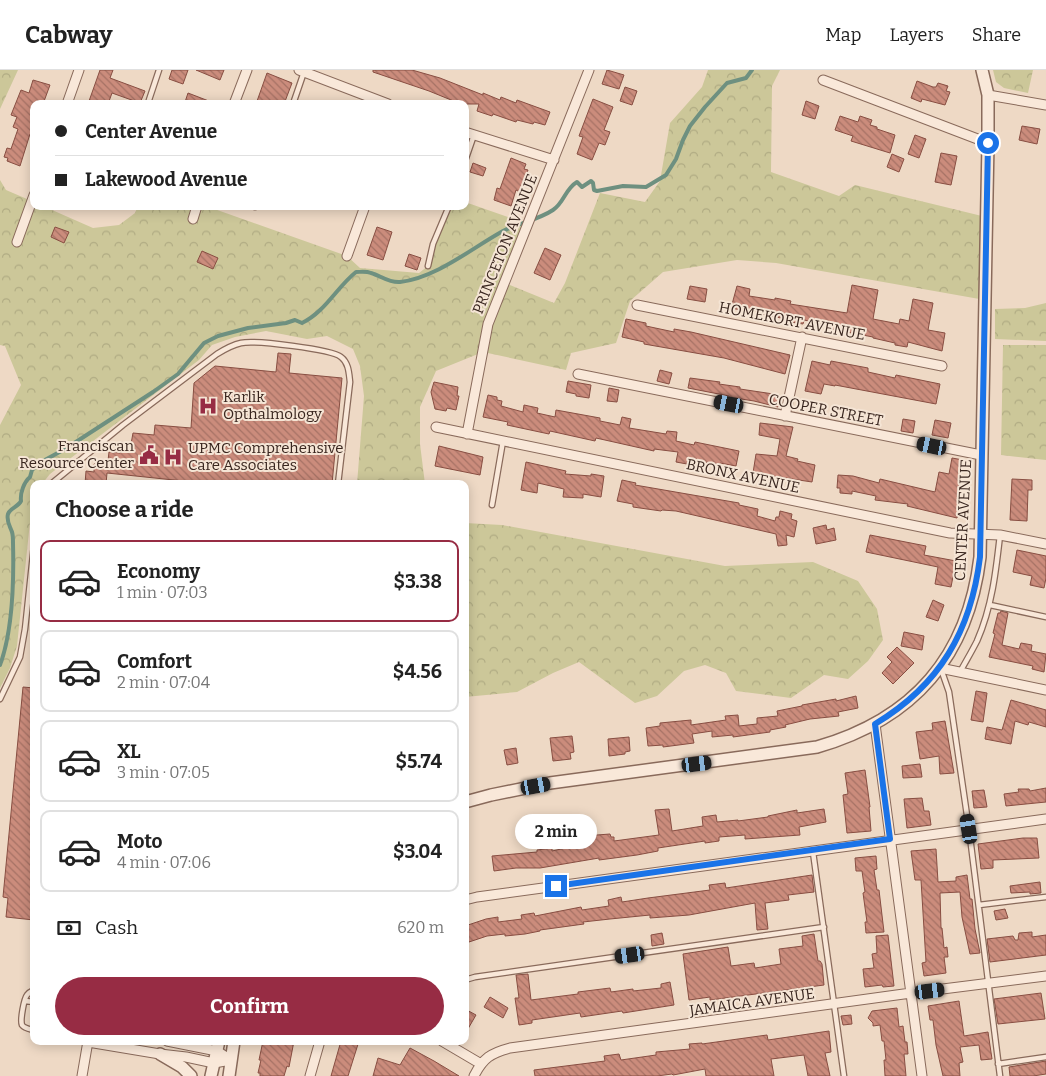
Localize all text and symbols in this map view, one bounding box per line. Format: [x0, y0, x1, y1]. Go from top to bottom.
text: Cabway [25, 21, 113, 49]
text: Map [825, 24, 861, 46]
text: Layers [889, 24, 944, 46]
text: Share [972, 24, 1021, 46]
text: Center Avenue [85, 120, 217, 143]
route start [977, 132, 999, 154]
text: Lakewood Avenue [85, 168, 247, 191]
street label: PRINCETON AVENUE [469, 171, 541, 317]
street label: HOMEKORT AVENUE [717, 298, 867, 344]
place label: Karlik Opthalmology [223, 388, 322, 423]
street label: COOPER STREET [767, 390, 885, 430]
car [712, 394, 745, 414]
hospital icon: Karlik Opthalmology [197, 395, 219, 417]
car [915, 436, 948, 456]
place label: Franciscan Resource Center [19, 437, 135, 472]
place label: UPMC Comprehensive Care Associates [188, 439, 344, 474]
public building icon: Franciscan Resource Center [138, 444, 160, 466]
hospital icon: UPMC Comprehensive Care Associates [162, 446, 184, 468]
street label: BRONX AVENUE [685, 455, 801, 497]
street label: CENTER AVENUE [951, 459, 975, 581]
text: Choose a ride [55, 496, 194, 523]
icon: car [57, 559, 102, 604]
text: Economy [117, 560, 200, 583]
text: $3.38 [393, 570, 442, 593]
text: 1 min · 07:03 [117, 583, 208, 602]
icon: car [57, 649, 102, 694]
text: Comfort [117, 650, 192, 673]
text: $4.56 [393, 660, 442, 683]
text: 2 min · 07:04 [117, 673, 210, 692]
icon: car [57, 739, 102, 784]
text: XL [117, 740, 141, 763]
text: $5.74 [395, 750, 442, 773]
car [681, 755, 712, 773]
text: 3 min · 07:05 [117, 763, 210, 782]
car [519, 776, 552, 796]
car [959, 813, 978, 845]
callout: 2 min [515, 814, 597, 848]
text: 2 min [535, 822, 577, 841]
icon: car [57, 829, 102, 874]
text: Moto [117, 830, 163, 853]
text: $3.04 [393, 840, 442, 863]
text: 4 min · 07:06 [117, 853, 211, 872]
route end [545, 875, 567, 897]
icon: cash [55, 914, 83, 942]
text: Cash [95, 916, 138, 939]
text: 620 m [397, 918, 444, 937]
car [614, 945, 645, 965]
button: Confirm [55, 977, 444, 1035]
car [914, 982, 945, 1000]
street label: JAMAICA AVENUE [687, 984, 816, 1020]

